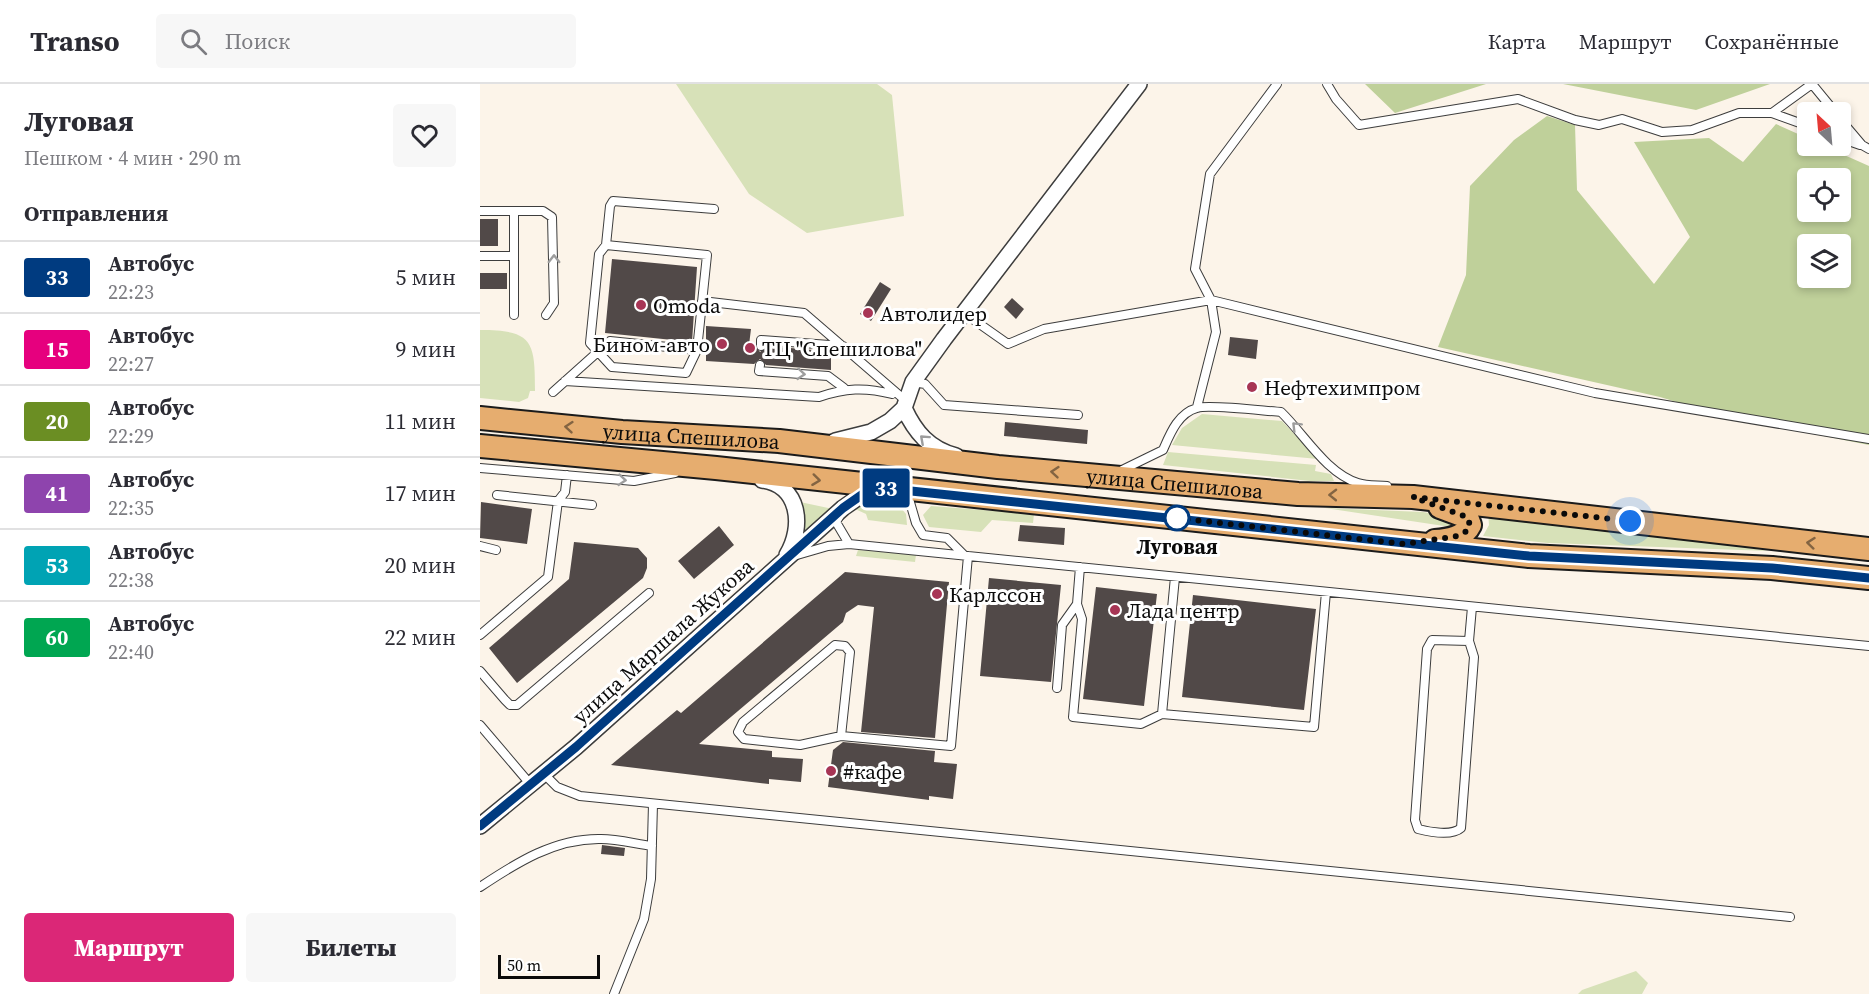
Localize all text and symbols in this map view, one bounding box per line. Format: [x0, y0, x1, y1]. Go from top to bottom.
search box [156, 14, 576, 68]
text: Transo [30, 22, 120, 60]
icon: search [177, 25, 210, 58]
text: Поиск [225, 26, 290, 56]
text: Карта [1488, 27, 1546, 56]
text: Маршрут [1579, 27, 1672, 56]
text: Сохранённые [1705, 27, 1839, 56]
text: Луговая [24, 102, 134, 140]
north arrow [1797, 102, 1851, 156]
map controls [1797, 102, 1851, 288]
button: heart [393, 104, 456, 167]
text: Пешком · 4 мин · 290 m [24, 144, 241, 172]
button: locate [1797, 168, 1851, 222]
text: Отправления [24, 198, 168, 228]
button: layers [1797, 234, 1851, 288]
text: Автобус [108, 248, 194, 278]
one-way arrow [548, 255, 560, 264]
text: 5 мин [395, 262, 456, 292]
text: 33 [46, 263, 68, 292]
text: 22:23 [108, 278, 154, 306]
place label: Omoda [653, 291, 721, 320]
marker: Omoda [634, 298, 648, 312]
place label: Автолидер [880, 299, 987, 328]
marker: Автолидер [861, 306, 875, 320]
text: Автобус [108, 320, 194, 350]
place label: Бином-авто [593, 330, 710, 359]
text: 9 мин [395, 334, 456, 364]
place label: ТЦ "Спешилова" [762, 334, 922, 363]
text: 15 [46, 335, 68, 364]
marker: Бином-авто [715, 337, 729, 351]
marker: ТЦ "Спешилова" [743, 341, 757, 355]
text: 22:27 [108, 350, 154, 378]
one-way arrow [796, 367, 805, 380]
place label: Нефтехимпром [1264, 373, 1421, 402]
marker: Нефтехимпром [1245, 380, 1259, 394]
text: Автобус [108, 392, 194, 422]
text: 11 мин [384, 406, 456, 436]
text: 20 [46, 407, 68, 436]
street label: улица Спешилова [601, 416, 781, 456]
one-way arrow [564, 421, 573, 434]
text: 22:29 [108, 422, 154, 450]
one-way arrow [1292, 423, 1303, 434]
one-way arrow [921, 435, 931, 446]
street label: улица Спешилова [1085, 461, 1265, 505]
text: Автобус [108, 464, 194, 494]
one-way arrow [1051, 466, 1060, 479]
line badge: 33 [859, 468, 913, 508]
one-way arrow [618, 473, 627, 486]
one-way arrow [811, 474, 820, 486]
text: 33 [875, 474, 897, 503]
text: 17 мин [384, 478, 456, 508]
text: 41 [46, 479, 68, 508]
one-way arrow [1329, 489, 1338, 501]
text: 22:35 [108, 494, 154, 522]
marker: Луговая [1164, 505, 1190, 531]
your location [1615, 506, 1645, 536]
place label: Луговая [1136, 532, 1218, 561]
text: Автобус [108, 536, 194, 566]
one-way arrow [1806, 537, 1815, 550]
text: 20 мин [384, 550, 456, 580]
text: 53 [46, 551, 68, 580]
street label: улица Маршала Жукова [566, 552, 760, 730]
text: 22:38 [108, 566, 154, 594]
place label: Карлссон [949, 580, 1042, 609]
marker: Карлссон [930, 587, 944, 601]
place label: Лада центр [1127, 596, 1240, 625]
marker: Лада центр [1108, 603, 1122, 617]
text: Автобус [108, 608, 194, 638]
text: 22 мин [384, 622, 456, 652]
text: 60 [46, 623, 68, 652]
text: 22:40 [108, 638, 154, 666]
place label: #кафе [843, 757, 902, 786]
marker: #кафе [824, 764, 838, 778]
button: Маршрут [24, 913, 234, 982]
button: Билеты [246, 913, 456, 982]
scale bar [498, 952, 600, 980]
text: 50 m [507, 954, 541, 976]

